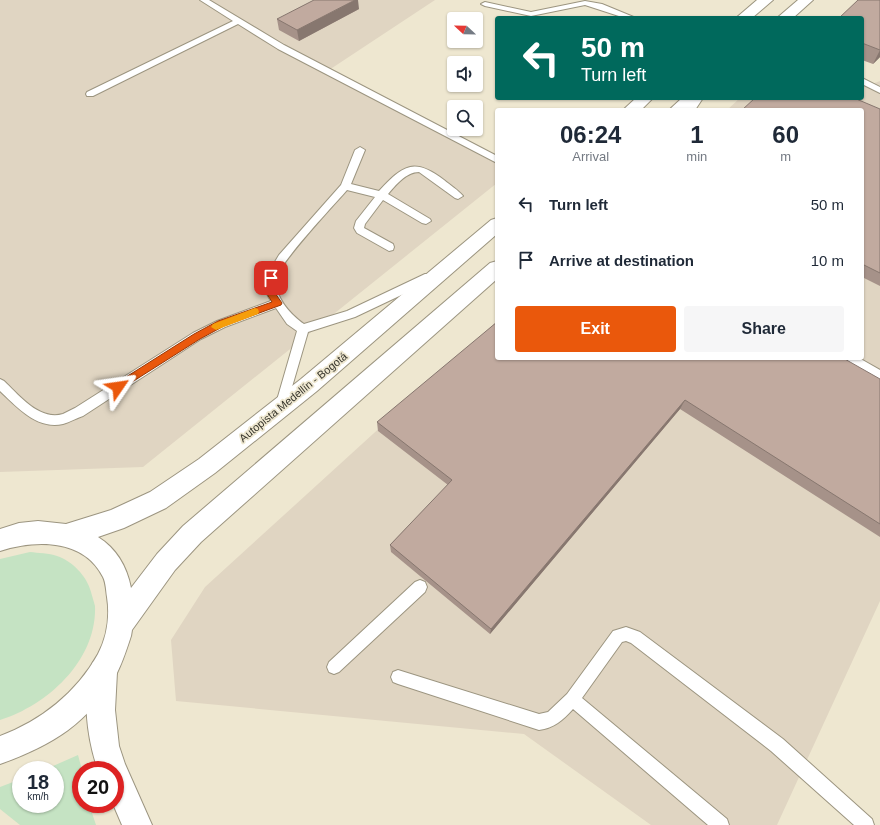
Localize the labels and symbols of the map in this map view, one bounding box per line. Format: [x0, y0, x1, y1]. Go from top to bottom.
north arrow [447, 12, 483, 48]
pin [254, 261, 288, 295]
street label: Autopista Medellín - Bogotá [237, 349, 350, 444]
position arrow [97, 366, 139, 408]
speed limit sign: 20 [72, 761, 124, 813]

